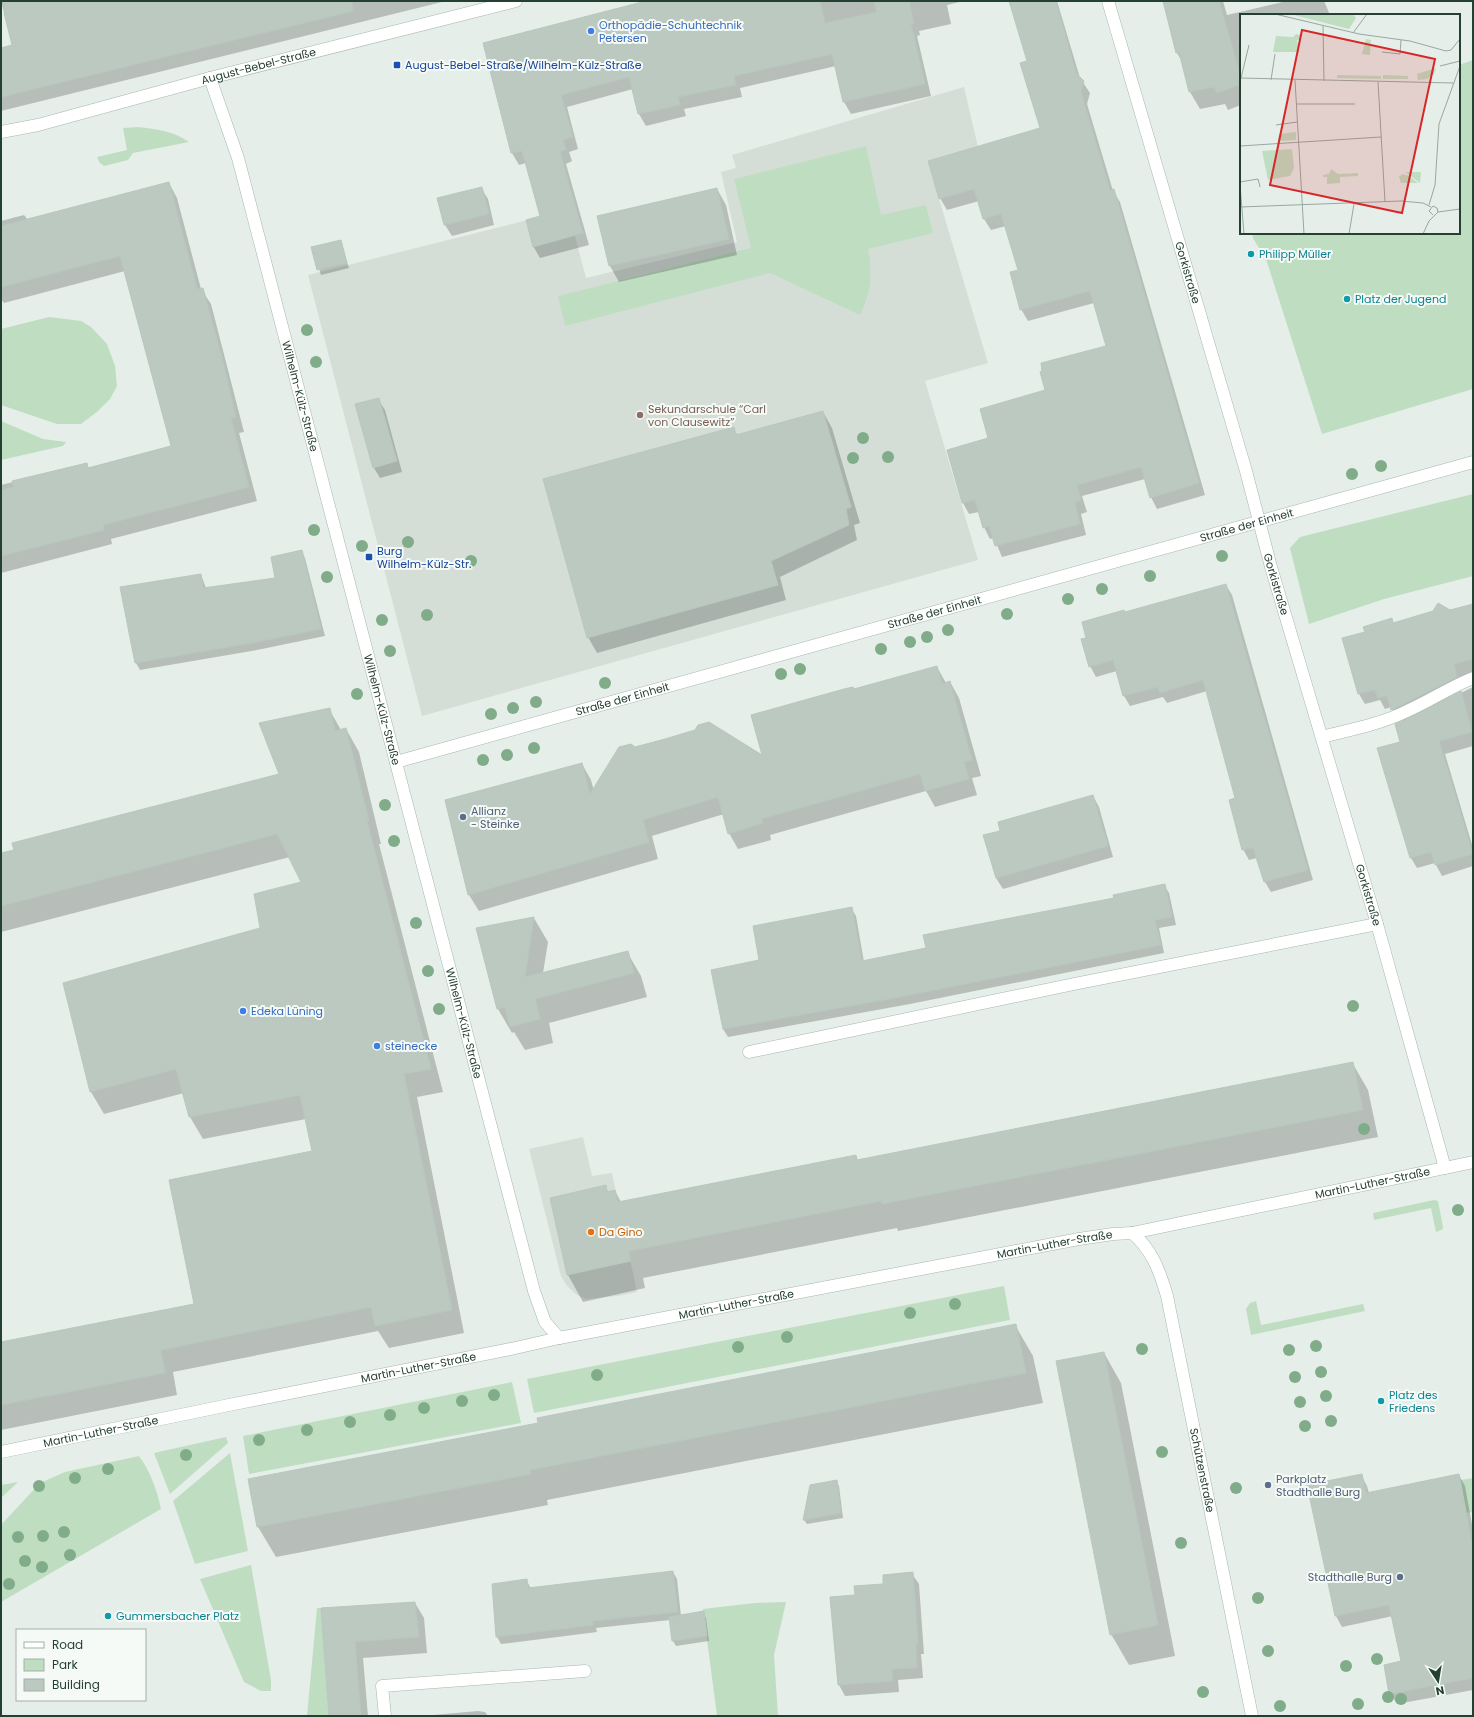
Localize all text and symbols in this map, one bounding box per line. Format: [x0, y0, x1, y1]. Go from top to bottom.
inset map [1240, 14, 1460, 234]
place label: Orthopädie-Schuhtechnik Petersen [599, 17, 742, 46]
marker: Orthopädie-Schuhtechnik Petersen [586, 26, 596, 36]
street label: August-Bebel-Straße [199, 44, 318, 88]
place label: August-Bebel-Straße/Wilhelm-Külz-Straße [405, 57, 642, 73]
marker: August-Bebel-Straße/Wilhelm-Külz-Straße [392, 60, 402, 70]
street label: Gorkistraße [1171, 240, 1204, 306]
place label: Philipp Müller [1259, 246, 1331, 262]
marker: Philipp Müller [1246, 249, 1256, 259]
place label: Platz der Jugend [1355, 291, 1446, 307]
marker: Platz der Jugend [1342, 294, 1352, 304]
street label: Wilhelm-Külz-Straße [278, 339, 322, 454]
place label: Sekundarschule “Carl von Clausewitz” [648, 401, 766, 430]
marker: Sekundarschule “Carl von Clausewitz” [635, 410, 645, 420]
street label: Straße der Einheit [1198, 504, 1295, 546]
place label: Burg Wilhelm-Külz-Str. [377, 543, 471, 572]
marker: Burg Wilhelm-Külz-Str. [364, 552, 374, 562]
street label: Gorkistraße [1260, 552, 1293, 617]
street label: Straße der Einheit [886, 591, 983, 633]
street label: Wilhelm-Külz-Straße [360, 653, 404, 767]
street label: Straße der Einheit [574, 678, 671, 720]
place label: Allianz - Steinke [471, 803, 520, 832]
marker: Allianz - Steinke [458, 812, 468, 822]
street label: Gorkistraße [1352, 862, 1385, 928]
street label: Wilhelm-Külz-Straße [442, 966, 486, 1081]
place label: Edeka Lüning [251, 1003, 323, 1019]
marker: Edeka Lüning [238, 1006, 248, 1016]
place label: steinecke [385, 1038, 437, 1054]
marker: steinecke [372, 1041, 382, 1051]
street label: Martin-Luther-Straße [1314, 1163, 1432, 1203]
place label: Da Gino [599, 1224, 643, 1240]
street label: Martin-Luther-Straße [996, 1226, 1114, 1262]
marker: Da Gino [586, 1227, 596, 1237]
street label: Martin-Luther-Straße [677, 1285, 795, 1323]
street label: Martin-Luther-Straße [360, 1348, 478, 1387]
place label: Platz des Friedens [1389, 1387, 1438, 1416]
marker: Platz des Friedens [1376, 1396, 1386, 1406]
street label: Martin-Luther-Straße [42, 1412, 160, 1451]
street label: Schützenstraße [1186, 1427, 1219, 1514]
place label: Parkplatz Stadthalle Burg [1276, 1471, 1360, 1500]
marker: Parkplatz Stadthalle Burg [1263, 1480, 1273, 1490]
place label: Stadthalle Burg [1308, 1569, 1392, 1585]
marker: Stadthalle Burg [1395, 1572, 1405, 1582]
place label: Gummersbacher Platz [116, 1608, 239, 1624]
marker: Gummersbacher Platz [103, 1611, 113, 1621]
legend [16, 1629, 146, 1701]
text: Road [52, 1636, 83, 1653]
text: Park [52, 1656, 79, 1673]
north arrow [1418, 1661, 1458, 1701]
text: Building [52, 1676, 100, 1693]
text: N [1434, 1682, 1446, 1699]

